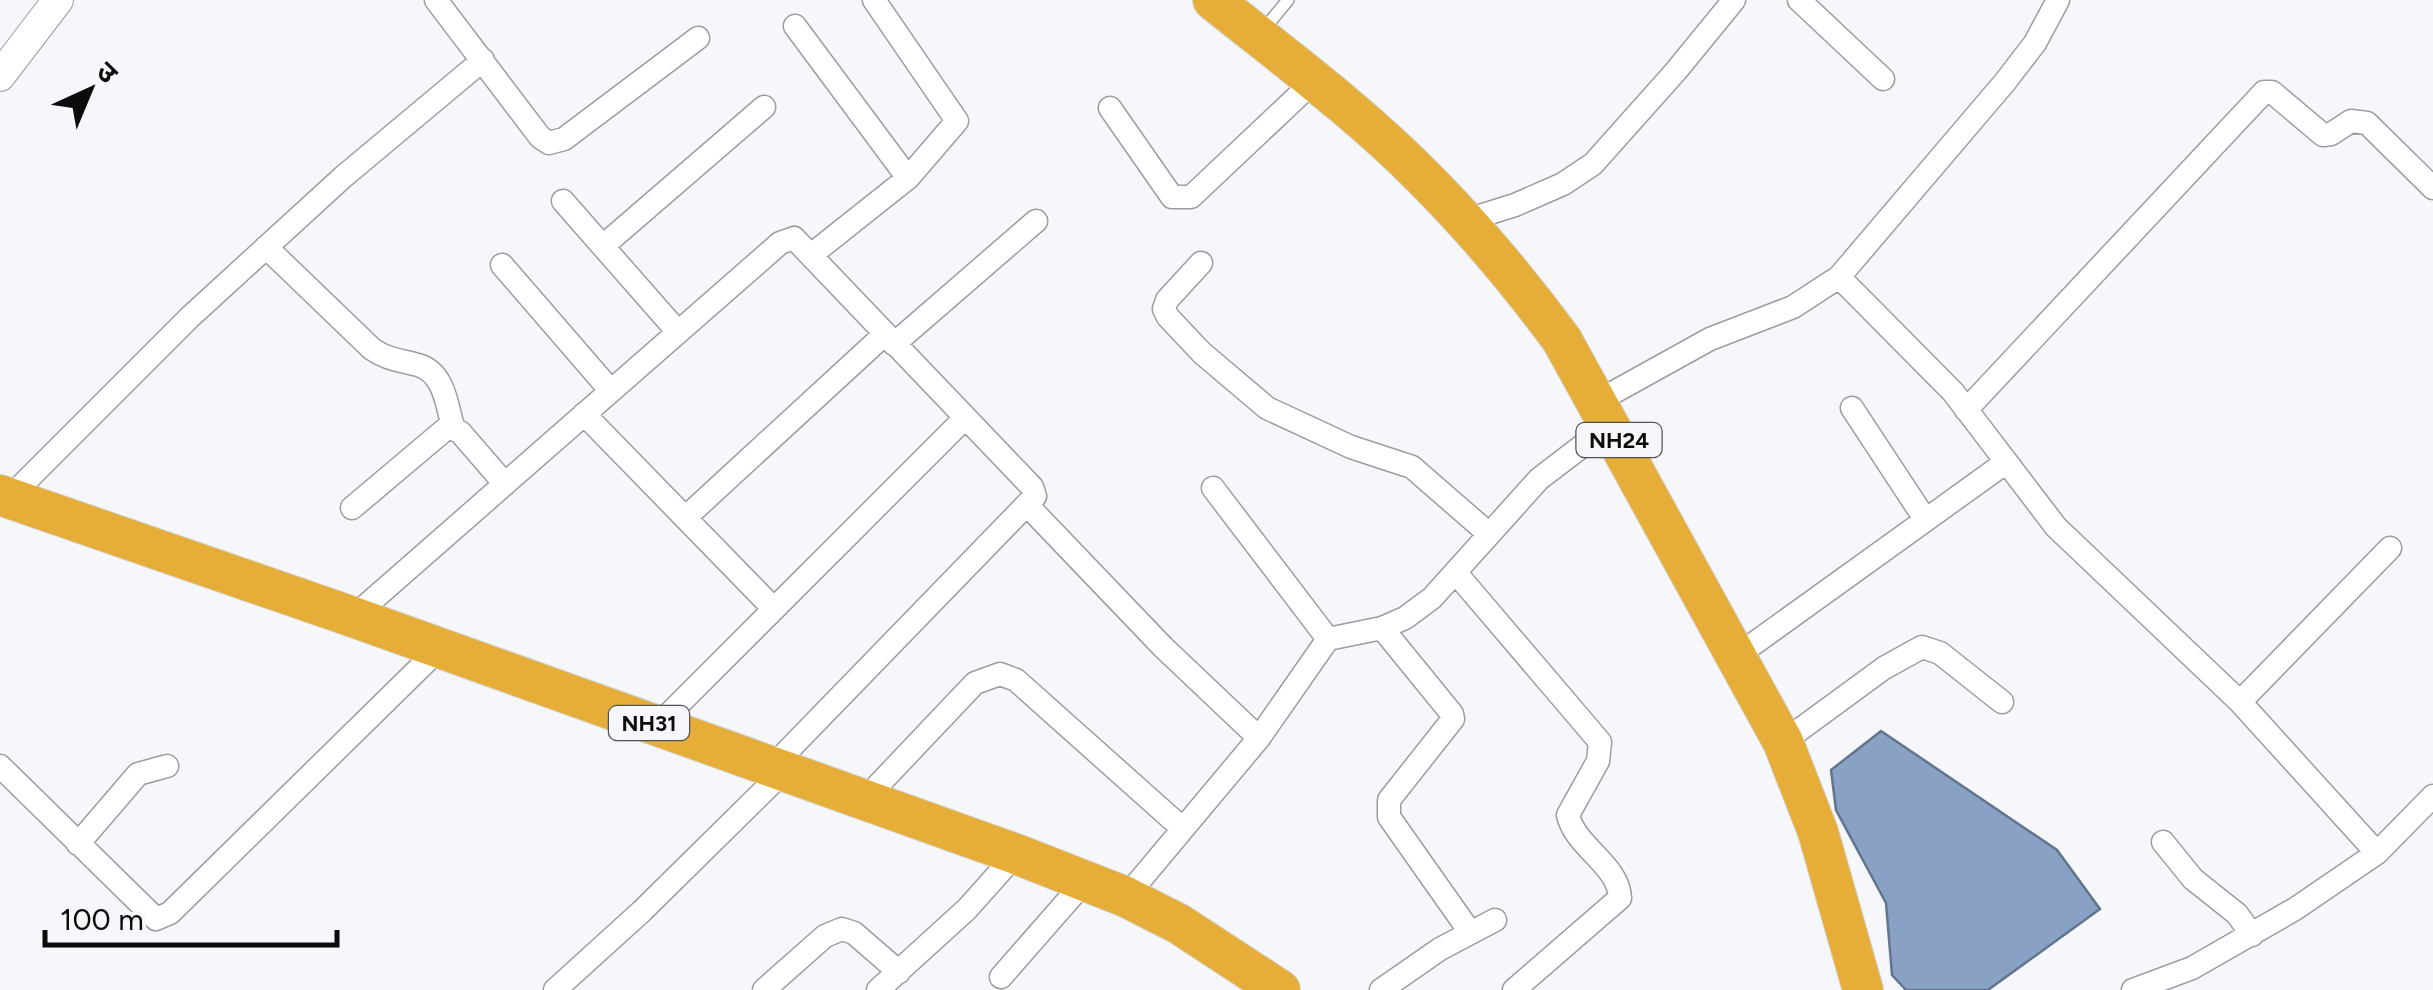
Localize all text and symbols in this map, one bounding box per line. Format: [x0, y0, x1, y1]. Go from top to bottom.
north arrow [40, 40, 140, 140]
text: उ [90, 54, 126, 90]
road number: NH24 [1576, 423, 1662, 457]
road number: NH31 [609, 706, 689, 740]
scale bar [45, 885, 338, 947]
text: 100 m [60, 901, 144, 938]

